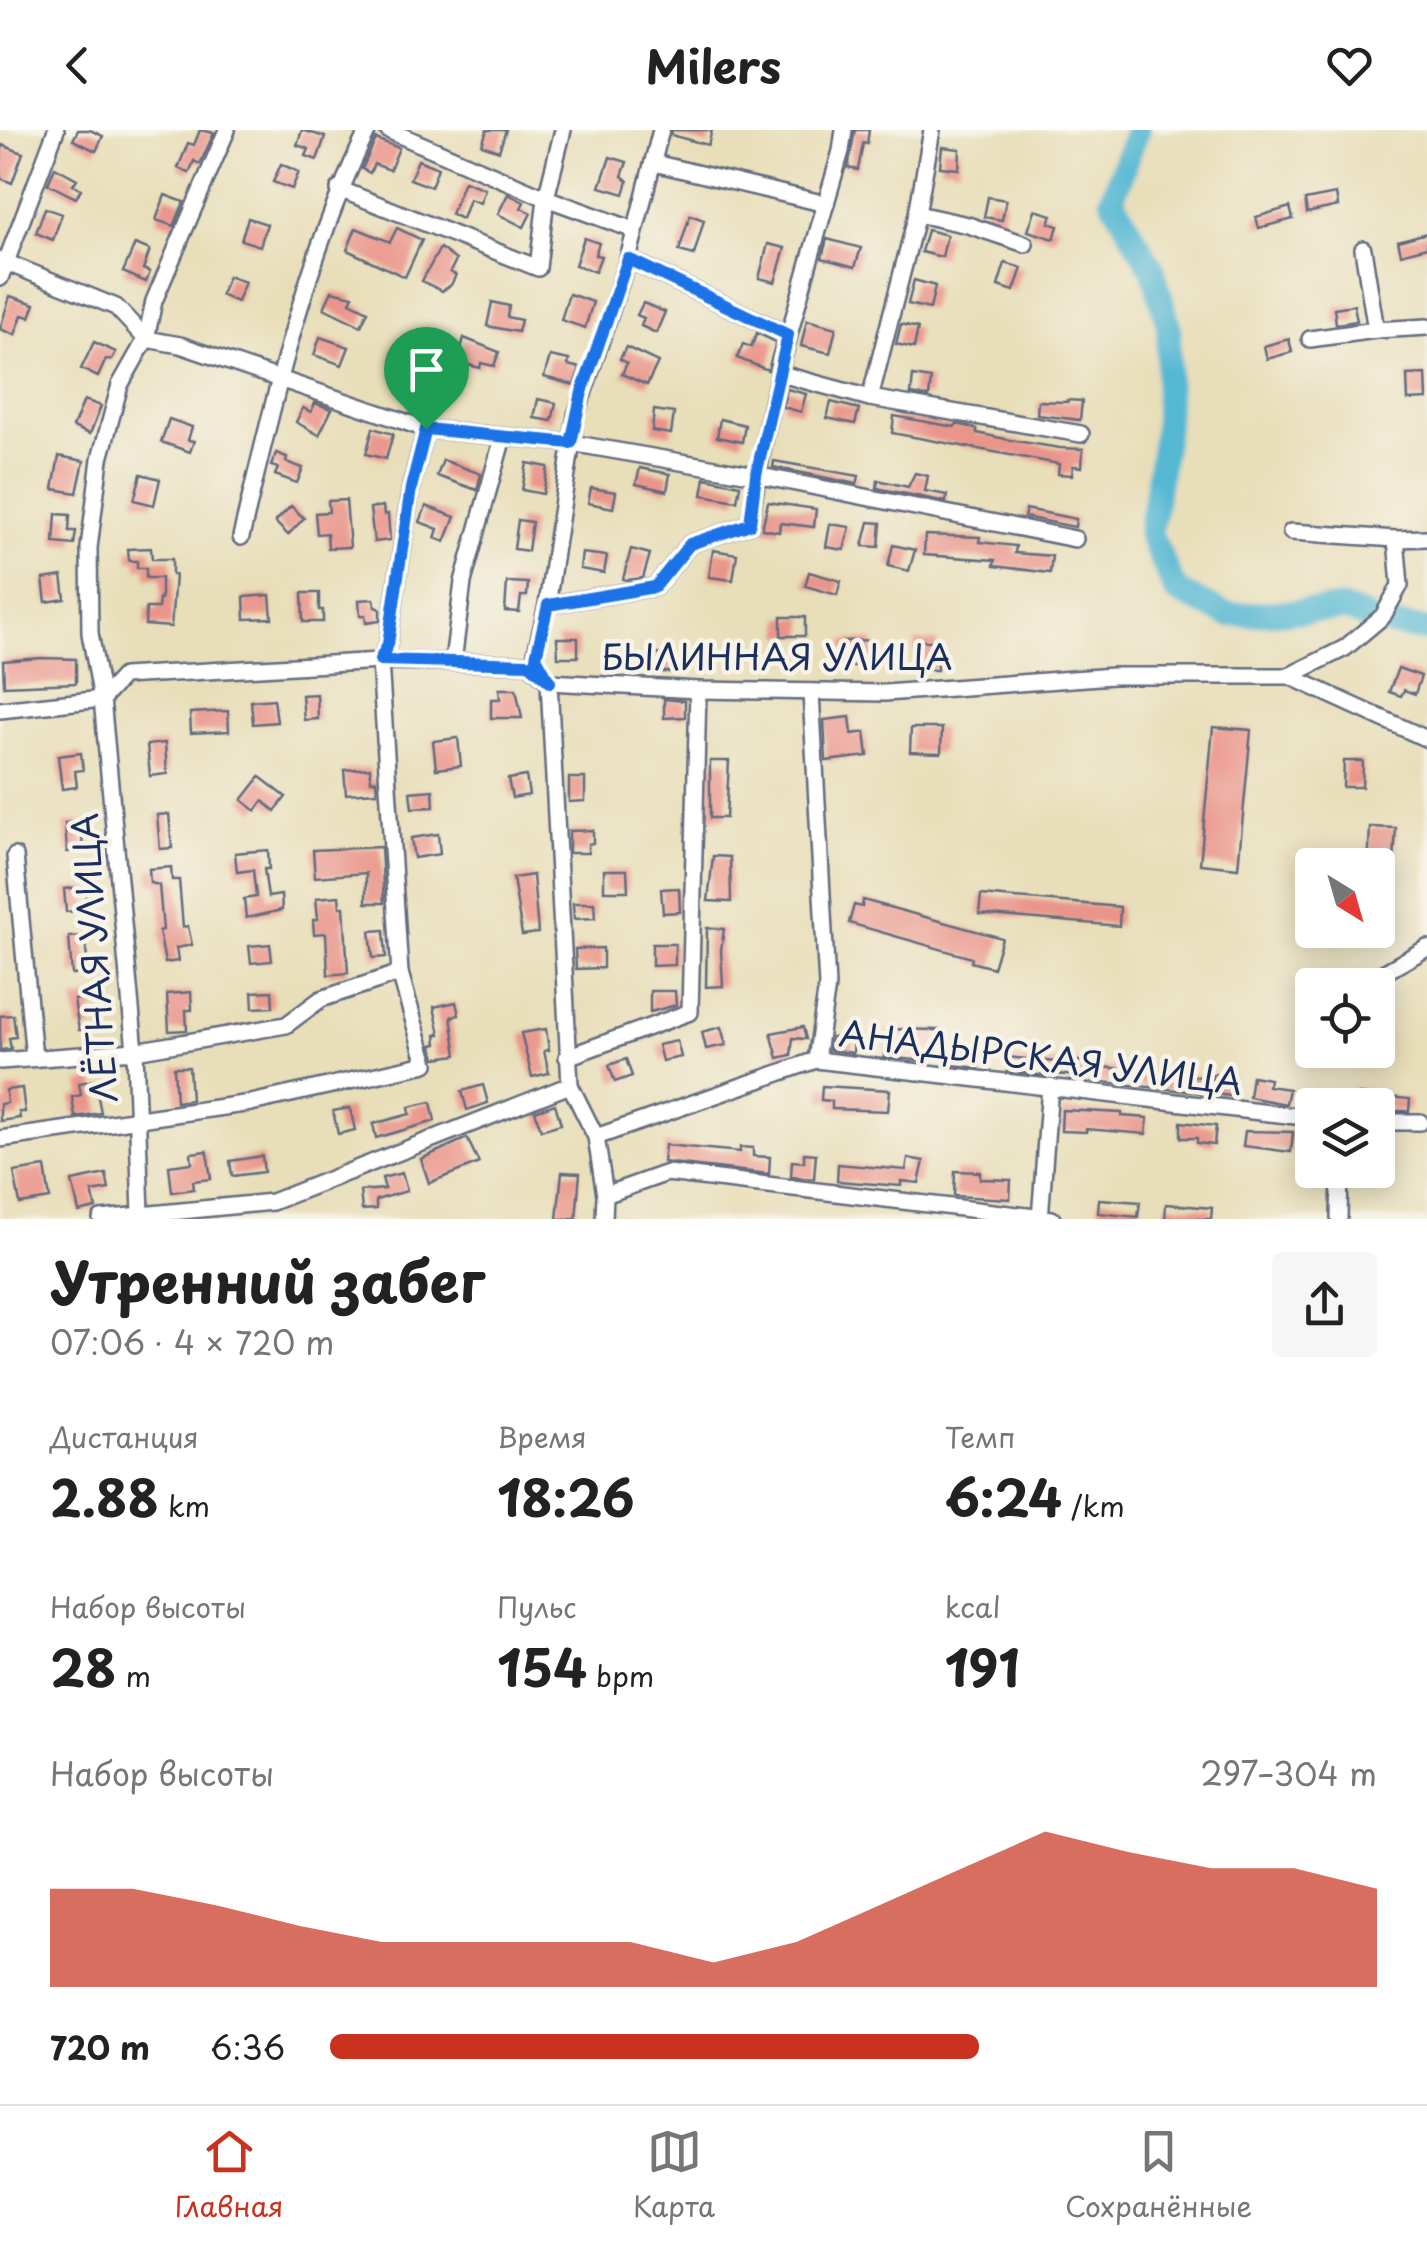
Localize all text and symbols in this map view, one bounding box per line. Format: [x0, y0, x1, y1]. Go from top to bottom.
text: Milers [646, 31, 781, 99]
icon: back [50, 38, 105, 93]
icon: heart [1322, 38, 1377, 93]
pin [384, 327, 469, 430]
icon: arrive [399, 342, 454, 397]
street label: БЫЛИННАЯ УЛИЦА [601, 629, 953, 682]
street label: ЛЁТНАЯ УЛИЦА [56, 811, 130, 1105]
north arrow [1295, 848, 1395, 948]
map controls [1295, 848, 1395, 1188]
button: locate [1295, 968, 1395, 1068]
street label: АНАДЫРСКАЯ УЛИЦА [836, 1005, 1246, 1107]
button: layers [1295, 1088, 1395, 1188]
text: Утренний забег [50, 1239, 485, 1322]
button: share [1272, 1252, 1377, 1357]
text: 07:06 · 4 × 720 m [50, 1318, 334, 1366]
text: Дистанция [50, 1415, 199, 1458]
text: Время [497, 1415, 587, 1458]
text: Темп [945, 1415, 1015, 1458]
text: 2.88 [50, 1458, 159, 1534]
text: 18:26 [497, 1458, 635, 1534]
text: 6:24 [945, 1458, 1062, 1534]
text: km [159, 1484, 210, 1527]
text: /km [1062, 1484, 1125, 1527]
text: Набор высоты [50, 1585, 246, 1628]
text: Пульс [497, 1585, 577, 1628]
text: kcal [945, 1585, 1001, 1628]
text: 28 [50, 1628, 116, 1704]
text: 154 [497, 1628, 587, 1704]
text: 191 [945, 1628, 1019, 1704]
text: m [116, 1654, 151, 1697]
text: bpm [587, 1654, 654, 1697]
text: Набор высоты [50, 1749, 274, 1797]
text: 297–304 m [1200, 1749, 1377, 1797]
text: 720 m [50, 2023, 150, 2071]
text: 6:36 [210, 2023, 285, 2071]
tab: Главная [175, 2124, 283, 2227]
tab: Карта [633, 2124, 715, 2227]
tab: Сохранённые [1065, 2124, 1252, 2227]

